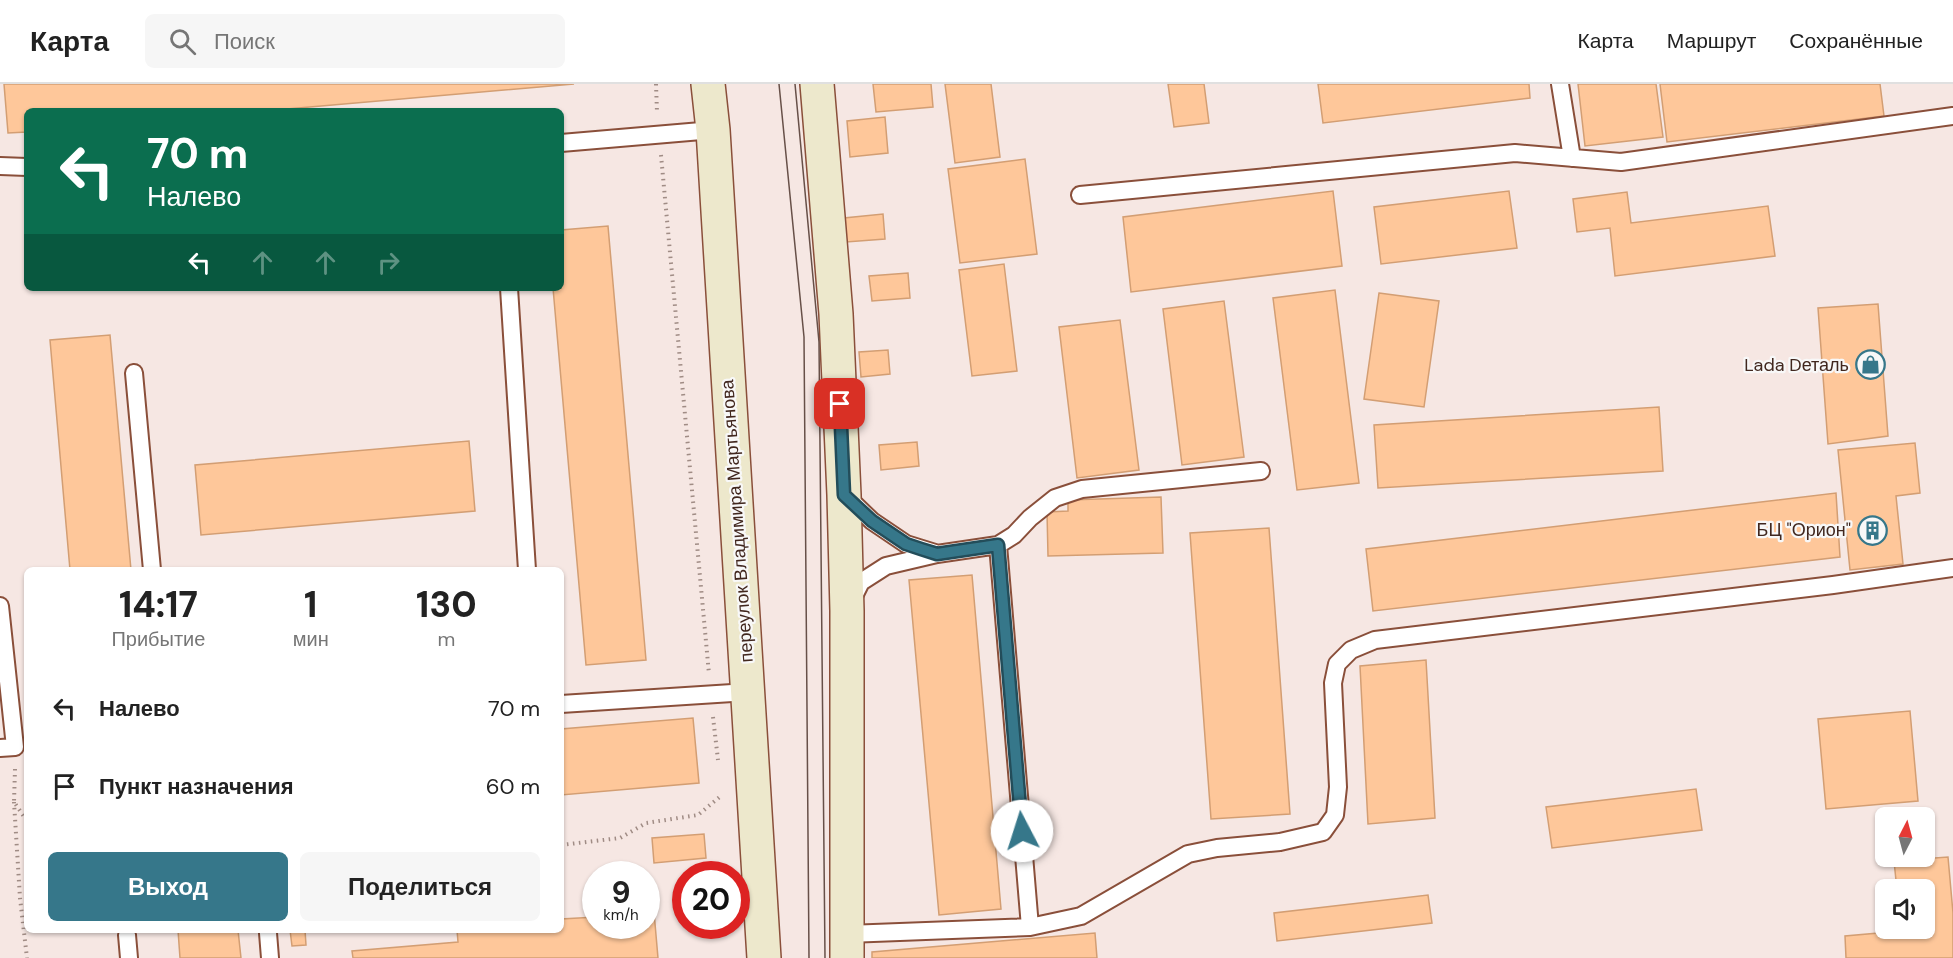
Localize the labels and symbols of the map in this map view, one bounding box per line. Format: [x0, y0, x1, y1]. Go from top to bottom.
shop icon: Lada Dеталь [1854, 349, 1886, 381]
place label: Lada Dеталь [1744, 353, 1849, 377]
street label: переулок Владимира Мартьянова [715, 378, 759, 663]
pin [814, 378, 865, 429]
building icon: БЦ "Орион" [1856, 514, 1888, 546]
place label: БЦ "Орион" [1757, 518, 1851, 542]
position arrow [990, 799, 1054, 863]
north arrow [1875, 807, 1935, 867]
speed limit sign: 20 [672, 861, 750, 939]

